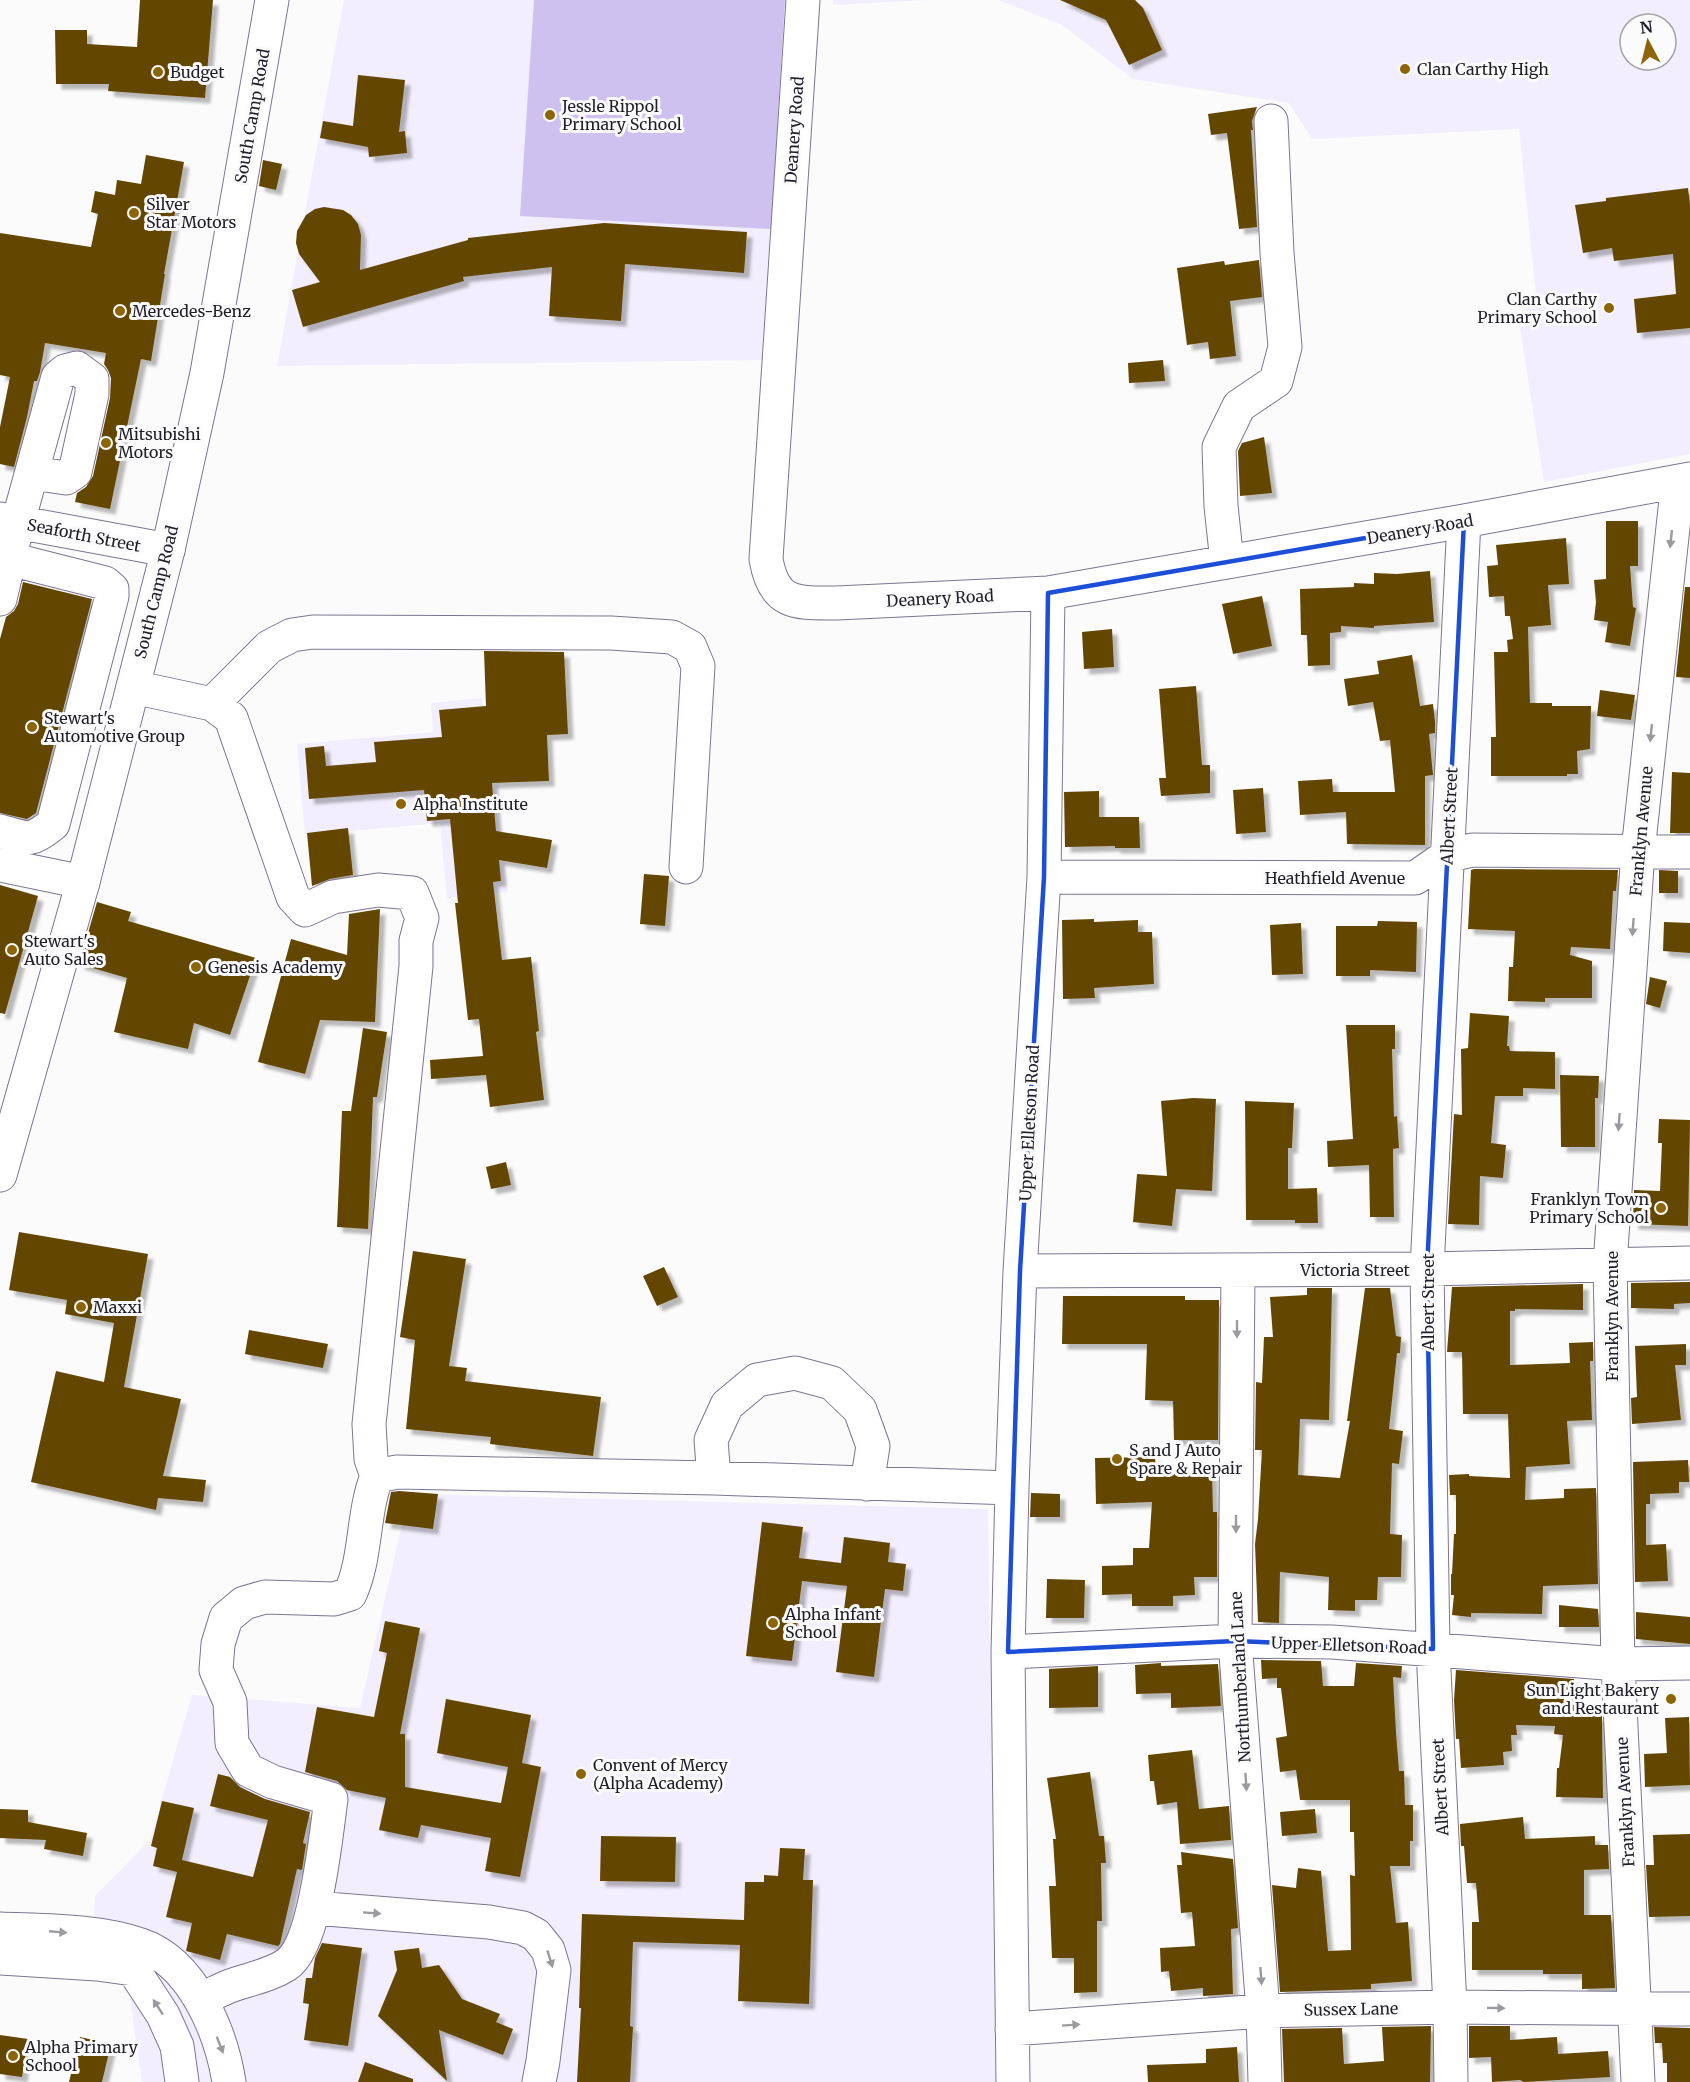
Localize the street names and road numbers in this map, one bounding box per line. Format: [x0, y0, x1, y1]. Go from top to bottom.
street label: South Camp Road [230, 47, 274, 185]
street label: Deanery Road [780, 75, 808, 184]
street label: Deanery Road [1365, 510, 1475, 548]
street label: Seaforth Street [26, 514, 143, 556]
street label: South Camp Road [130, 523, 182, 661]
street label: Deanery Road [886, 585, 995, 611]
street label: Franklyn Avenue [1625, 765, 1657, 897]
street label: Albert Street [1436, 766, 1462, 866]
street label: Heathfield Avenue [1265, 868, 1405, 888]
street label: Upper Elletson Road [1015, 1044, 1043, 1202]
street label: Franklyn Avenue [1602, 1251, 1622, 1381]
street label: Albert Street [1418, 1252, 1438, 1352]
street label: Victoria Street [1299, 1260, 1410, 1280]
street label: Northumberland Lane [1226, 1591, 1254, 1763]
street label: Upper Elletson Road [1270, 1632, 1428, 1658]
street label: Franklyn Avenue [1612, 1736, 1638, 1868]
street label: Albert Street [1427, 1737, 1453, 1837]
street label: Sussex Lane [1304, 1998, 1398, 2020]

